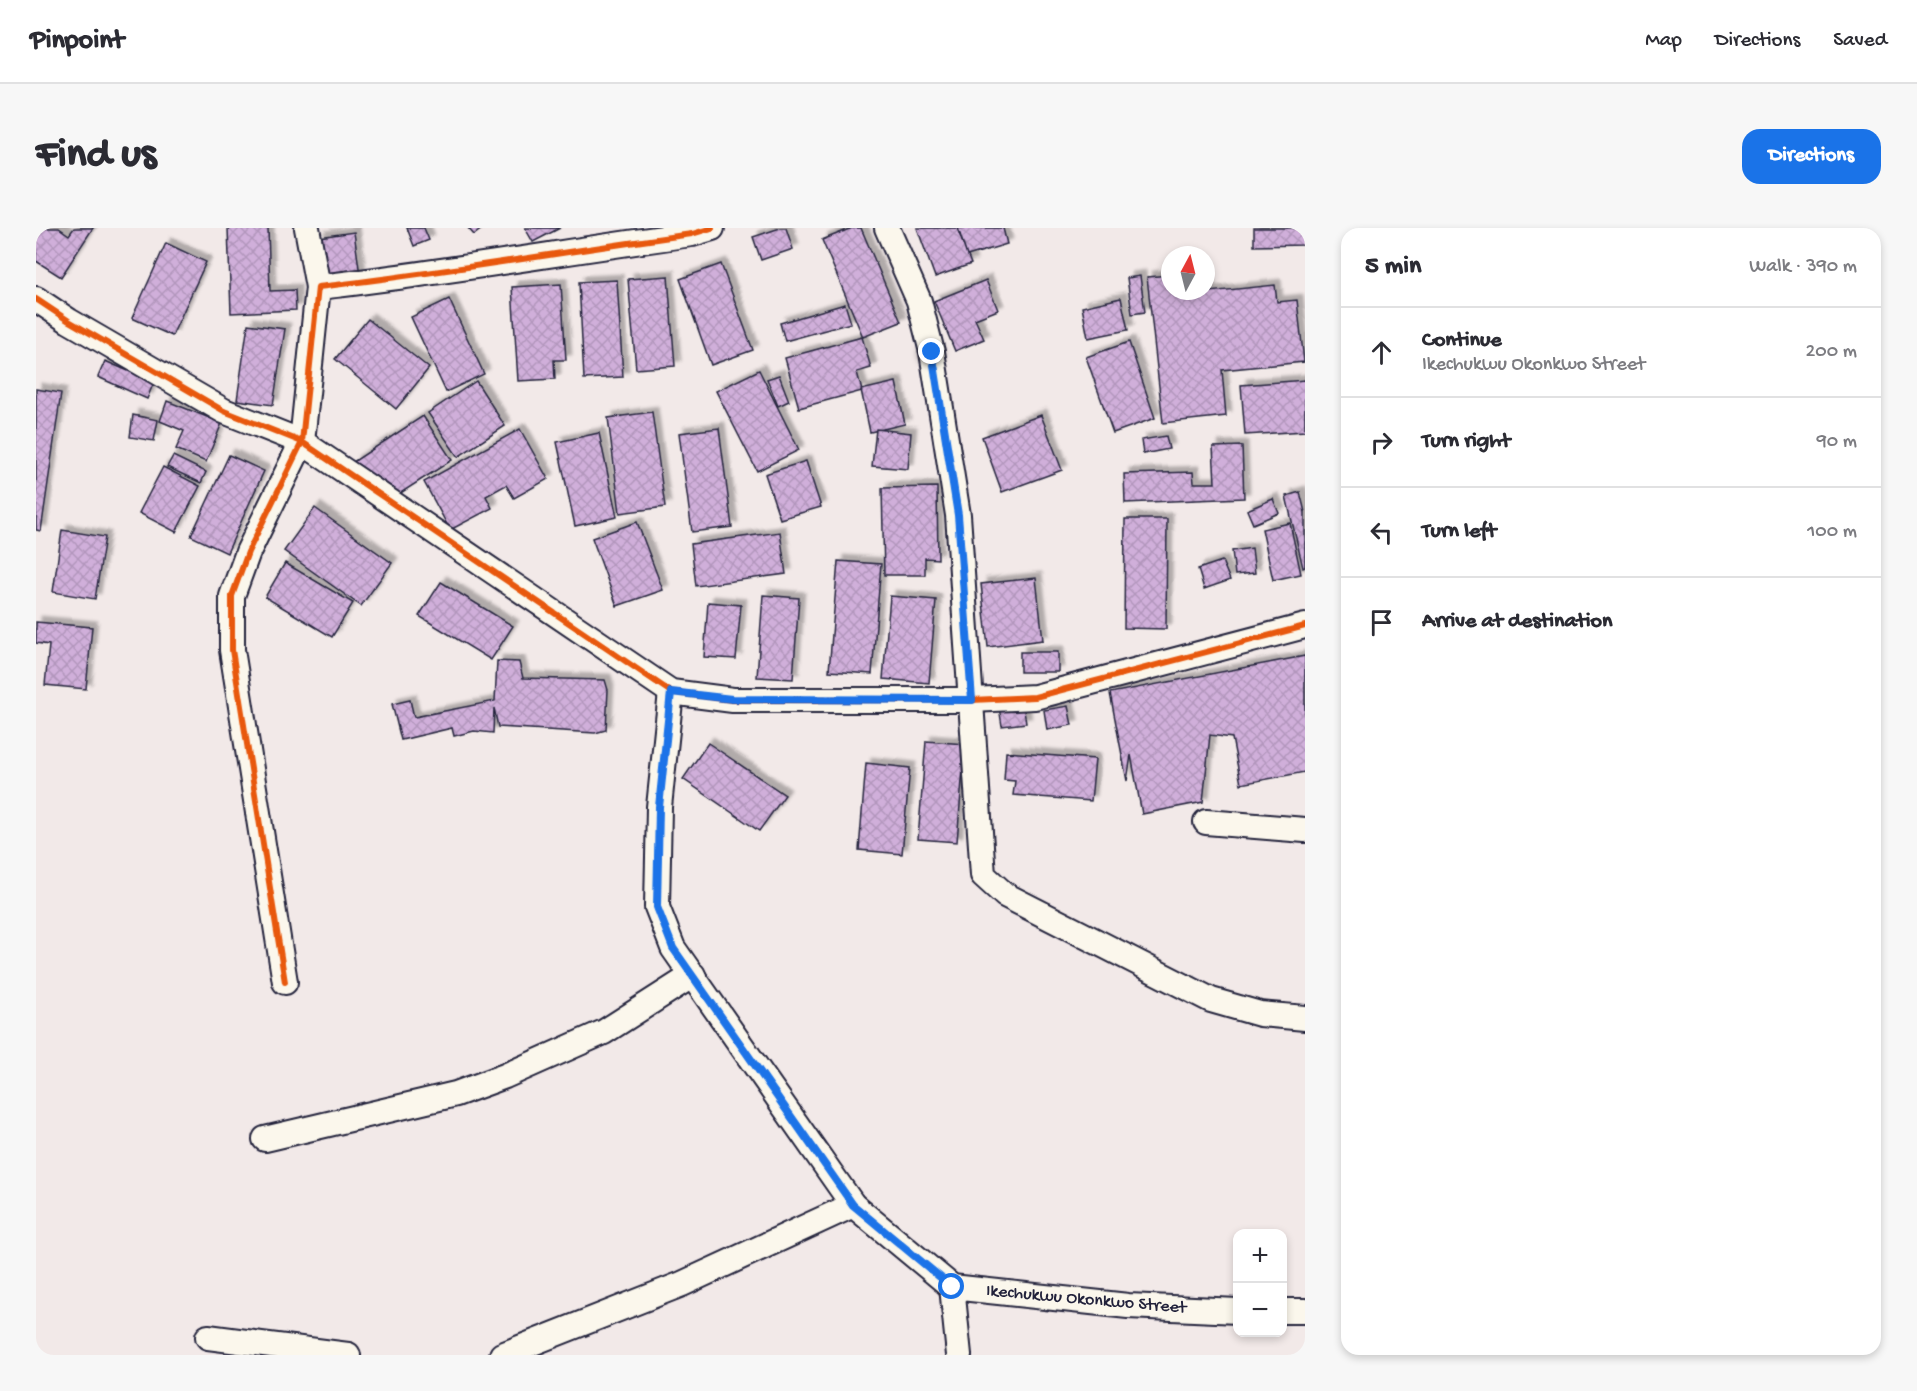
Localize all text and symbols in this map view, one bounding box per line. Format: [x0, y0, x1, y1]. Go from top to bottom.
text: Pinpoint [30, 25, 124, 58]
text: Map [1645, 29, 1682, 54]
text: Directions [1715, 29, 1800, 54]
text: Saved [1833, 29, 1887, 54]
button: Directions [1742, 129, 1881, 184]
text: Find us [36, 132, 156, 181]
north arrow [1161, 246, 1215, 300]
text: 5 min [1365, 252, 1421, 283]
text: Walk · 390 m [1749, 256, 1857, 279]
text: Continue [1422, 328, 1502, 354]
icon: ahead [1365, 336, 1398, 369]
route end [918, 338, 944, 364]
text: 200 m [1806, 341, 1857, 364]
text: Ikechukwu Okonkwo Street [1422, 354, 1645, 377]
icon: right [1365, 426, 1398, 459]
text: Turn right [1422, 429, 1510, 455]
text: 90 m [1817, 431, 1857, 454]
icon: left [1365, 516, 1398, 549]
text: Turn left [1422, 519, 1496, 545]
text: 100 m [1807, 521, 1857, 544]
icon: arrive [1365, 606, 1398, 639]
text: Arrive at destination [1422, 609, 1612, 635]
map controls [1233, 1229, 1287, 1337]
button: + [1233, 1229, 1287, 1283]
route start [938, 1273, 964, 1299]
street label: Ikechukwu Okonkwo Street [985, 1281, 1189, 1319]
button: − [1233, 1283, 1287, 1337]

